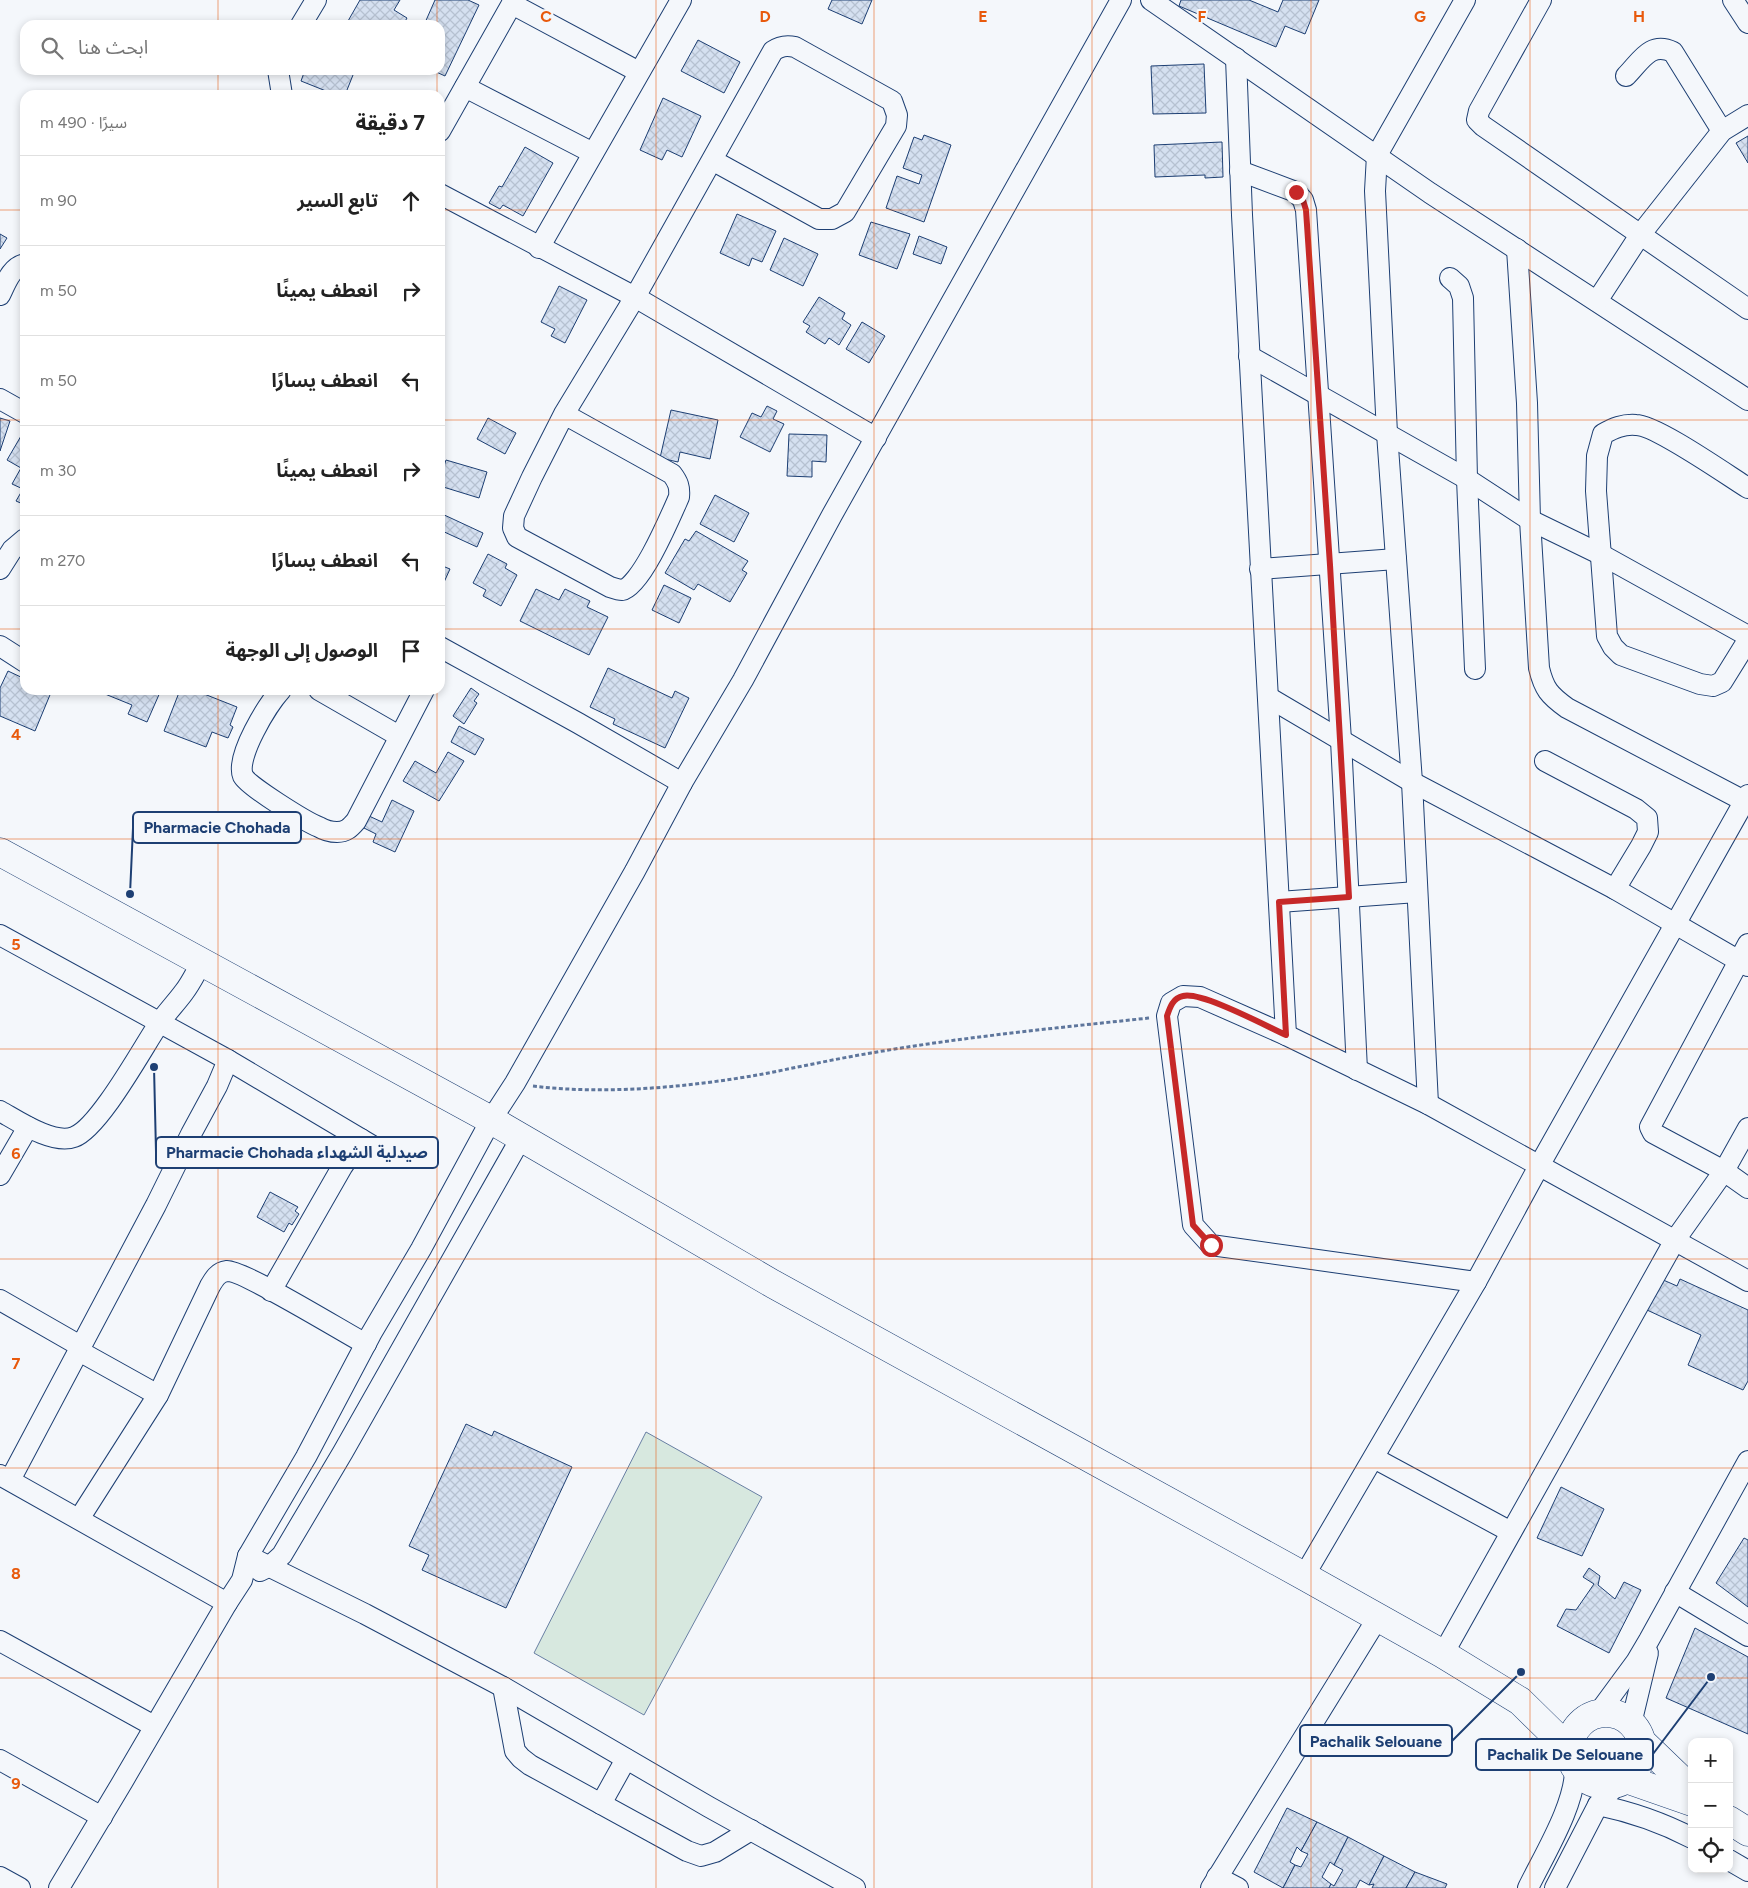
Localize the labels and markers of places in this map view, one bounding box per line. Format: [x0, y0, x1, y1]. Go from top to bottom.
callout: Pharmacie Chohada [133, 812, 301, 843]
callout: Pharmacie Chohada صيدلية الشهداء [156, 1137, 438, 1168]
callout: Pachalik Selouane [1300, 1725, 1452, 1756]
callout: Pachalik De Selouane [1476, 1739, 1653, 1770]

